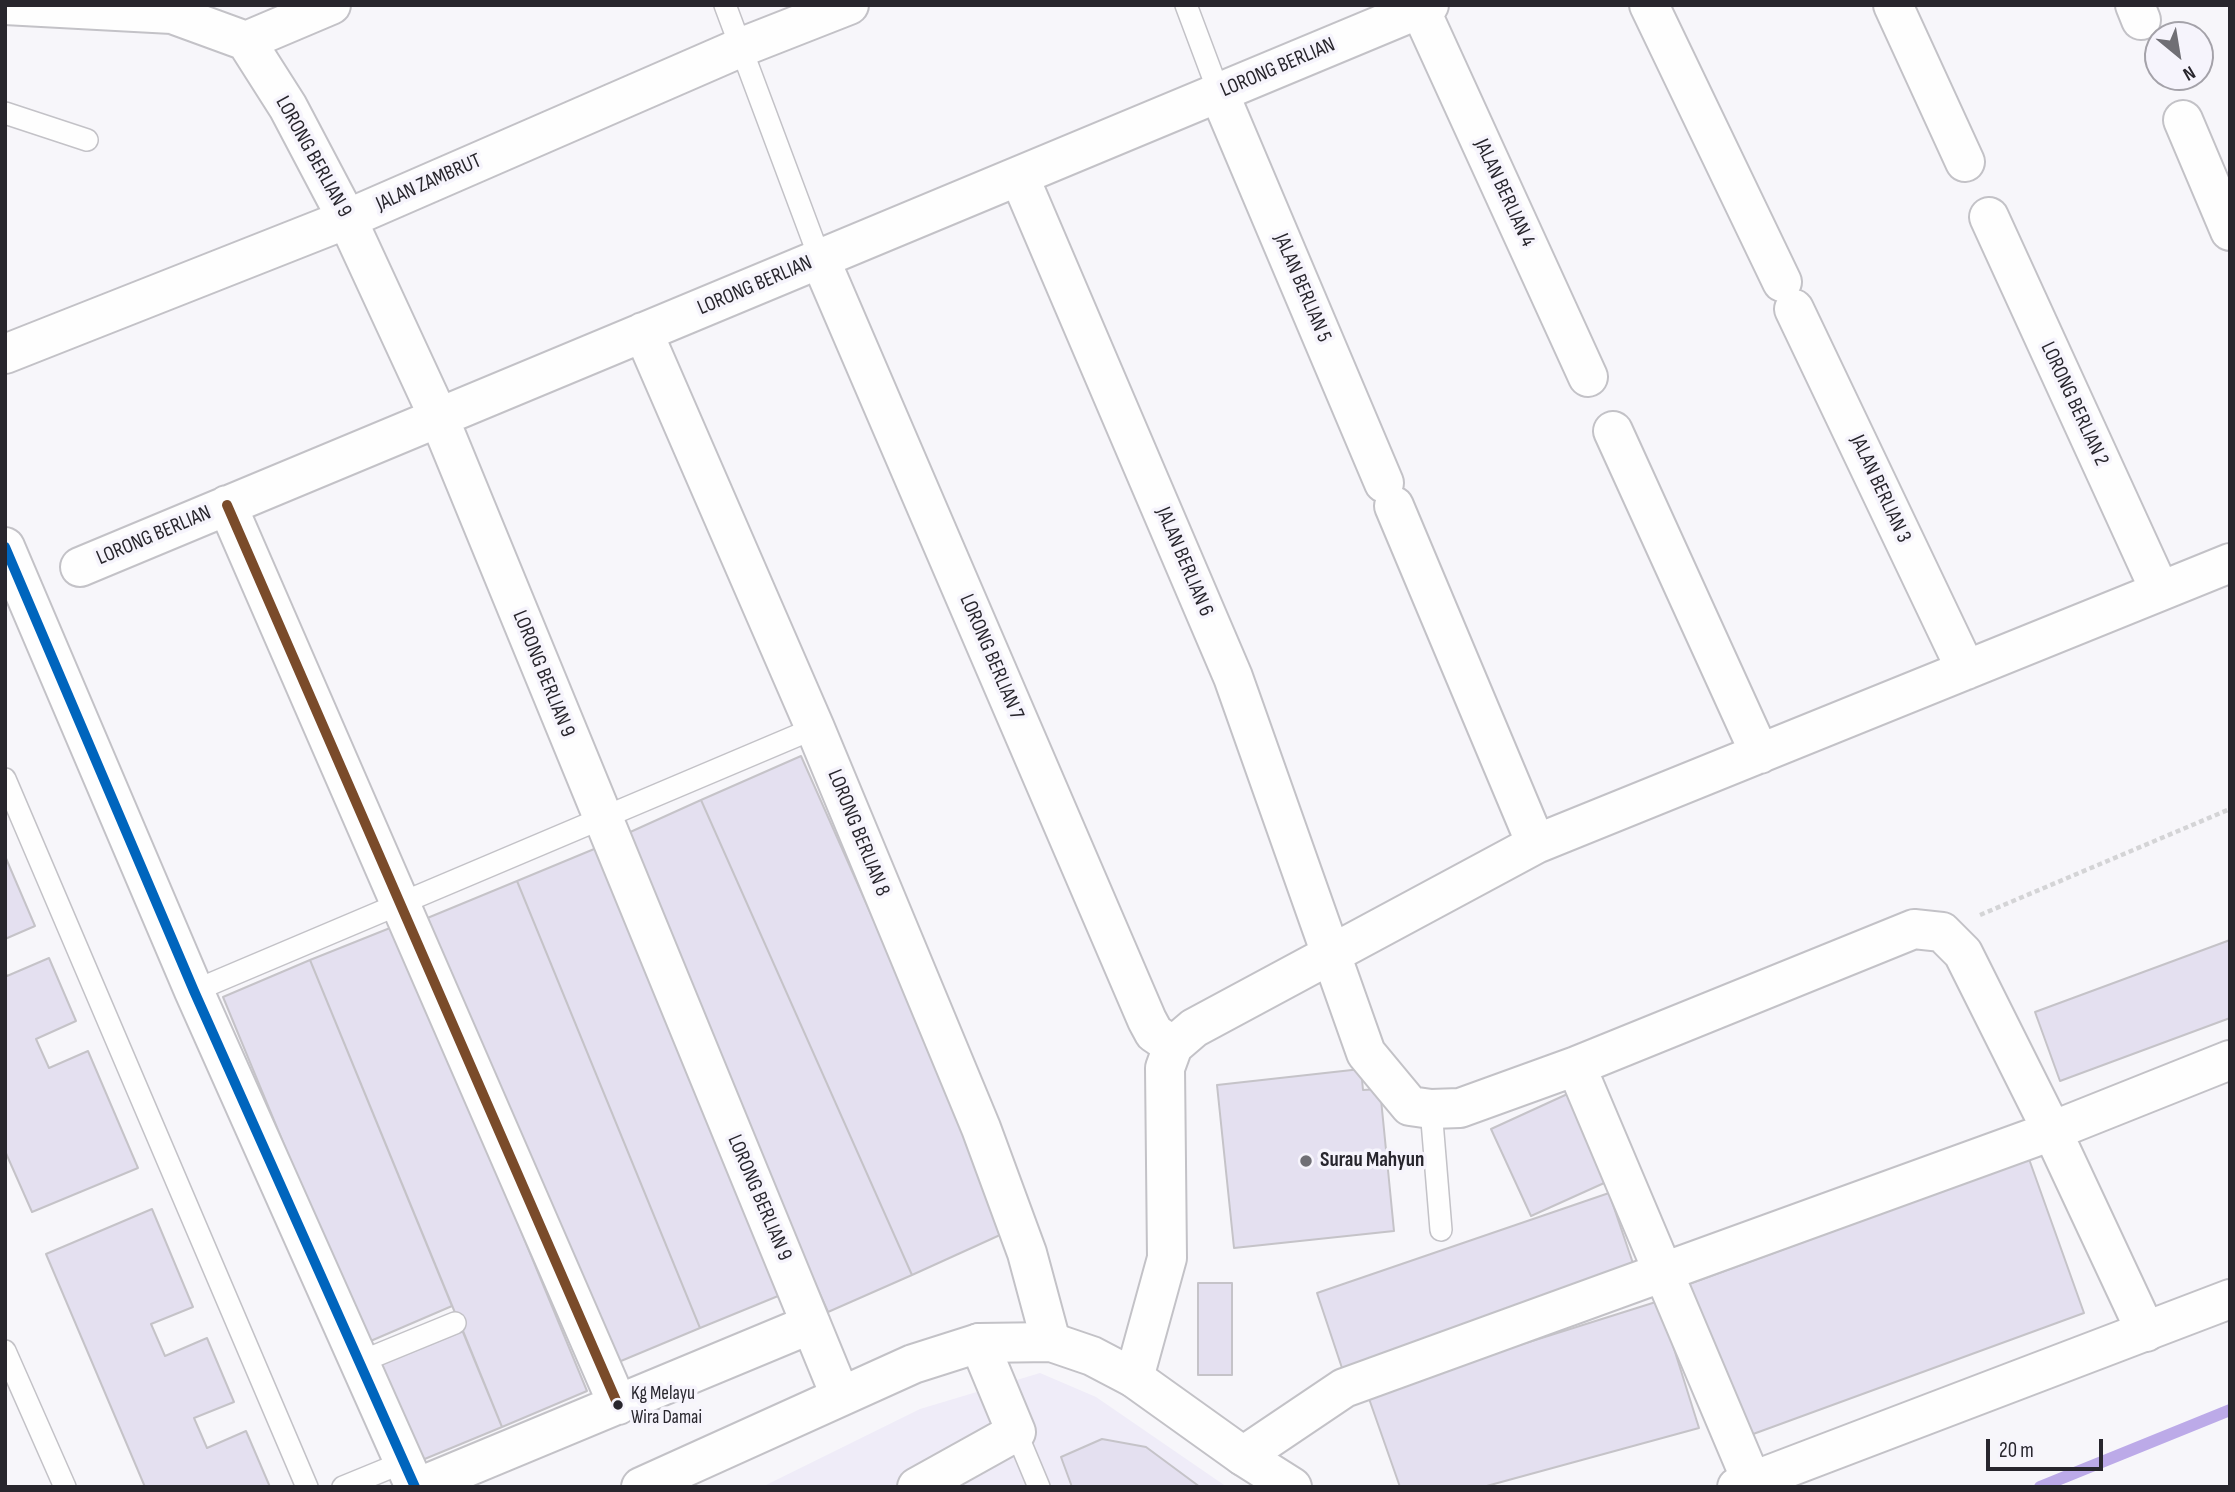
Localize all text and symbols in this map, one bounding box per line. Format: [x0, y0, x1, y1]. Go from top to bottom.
north arrow [2144, 21, 2214, 91]
street label: LORONG BERLIAN [1217, 33, 1339, 103]
text: N [2179, 60, 2199, 85]
street label: LORONG BERLIAN 9 [269, 92, 357, 222]
street label: JALAN BERLIAN 4 [1468, 135, 1540, 251]
street label: JALAN ZAMBRUT [373, 149, 485, 217]
street label: JALAN BERLIAN 5 [1268, 230, 1336, 346]
street label: LORONG BERLIAN [694, 251, 816, 321]
street label: LORONG BERLIAN 2 [2034, 338, 2114, 470]
street label: JALAN BERLIAN 3 [1844, 431, 1916, 547]
street label: LORONG BERLIAN [93, 501, 215, 571]
street label: JALAN BERLIAN 6 [1150, 504, 1218, 620]
street label: LORONG BERLIAN 7 [953, 591, 1029, 723]
street label: LORONG BERLIAN 9 [506, 607, 580, 741]
street label: LORONG BERLIAN 8 [821, 766, 895, 900]
street label: LORONG BERLIAN 9 [721, 1131, 797, 1265]
place label: Surau Mahyun [1320, 1148, 1424, 1174]
marker: Surau Mahyun [1298, 1153, 1314, 1169]
place label: Kg Melayu Wira Damai [631, 1383, 702, 1427]
marker: Kg Melayu Wira Damai [611, 1398, 625, 1412]
scale bar [1990, 1426, 2107, 1470]
text: 20 m [1999, 1438, 2034, 1463]

